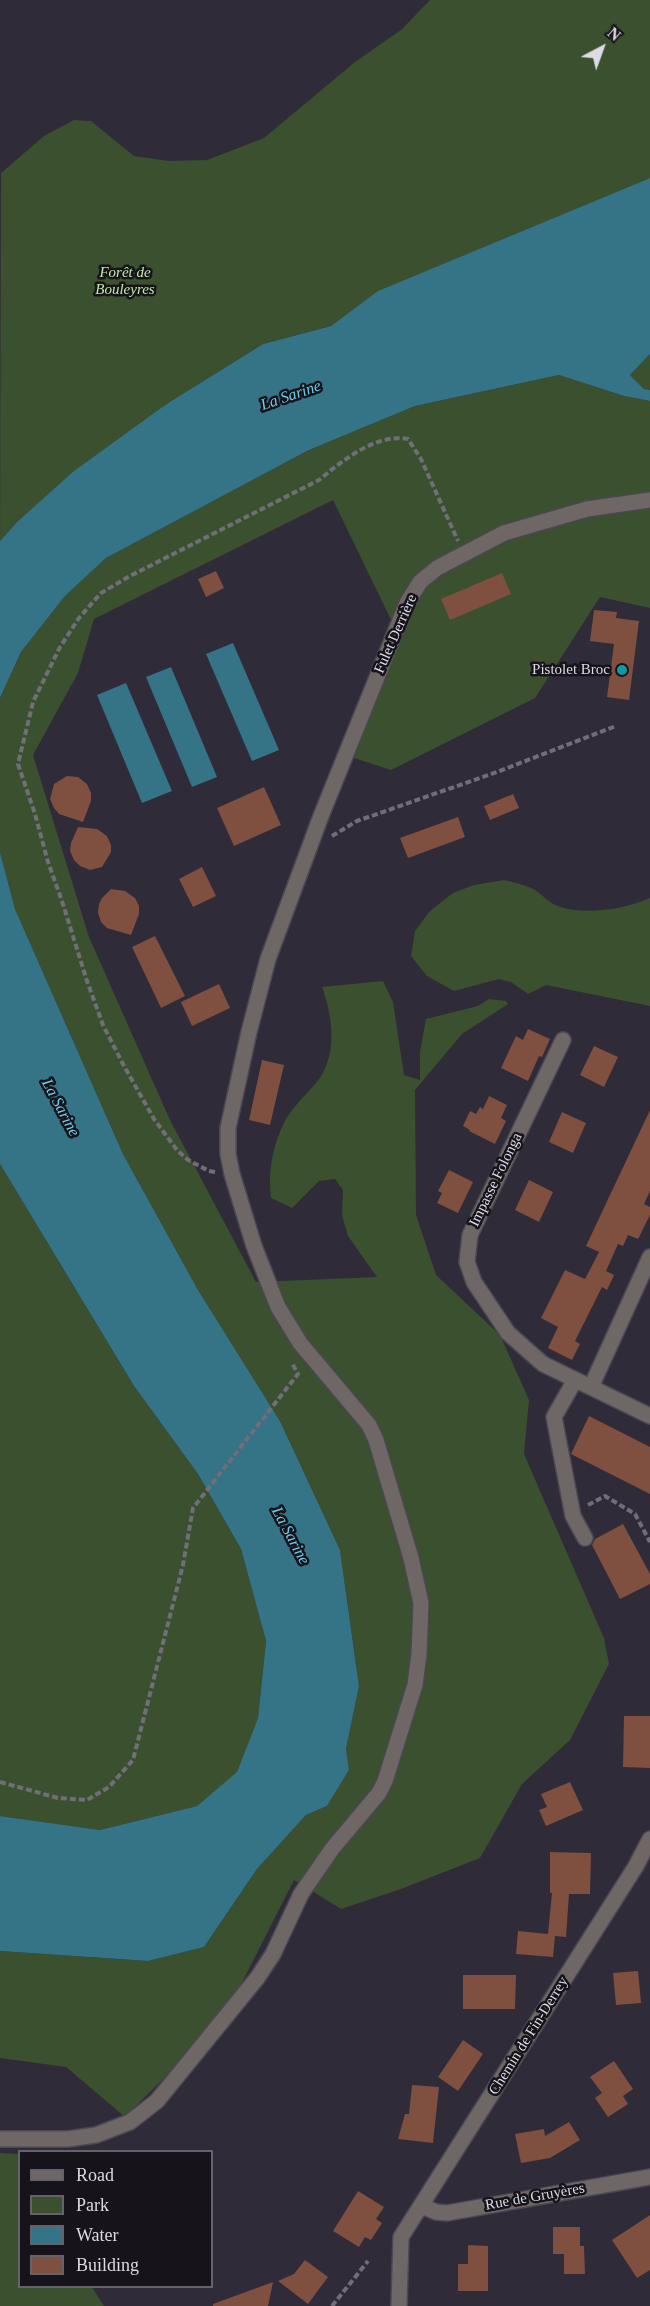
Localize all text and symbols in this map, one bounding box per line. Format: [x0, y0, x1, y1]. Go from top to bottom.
north arrow [572, 18, 632, 78]
text: N [604, 24, 624, 44]
park label: Forêt de Bouleyres [95, 264, 155, 299]
water label: La Sarine [258, 377, 324, 415]
street label: Fulet Derrière [371, 592, 421, 676]
place label: Pistolet Broc [532, 661, 610, 679]
marker: Pistolet Broc [615, 663, 629, 677]
water label: La Sarine [37, 1076, 83, 1140]
street label: Impasse Folonga [466, 1130, 526, 1230]
water label: La Sarine [267, 1504, 313, 1568]
street label: Chemin de Fin-Derrey [485, 1974, 573, 2098]
legend [18, 2150, 213, 2288]
text: Road [76, 2165, 114, 2185]
street label: Rue de Gruyères [484, 2179, 586, 2215]
text: Park [76, 2195, 109, 2215]
text: Water [76, 2225, 119, 2245]
text: Building [76, 2255, 139, 2275]

